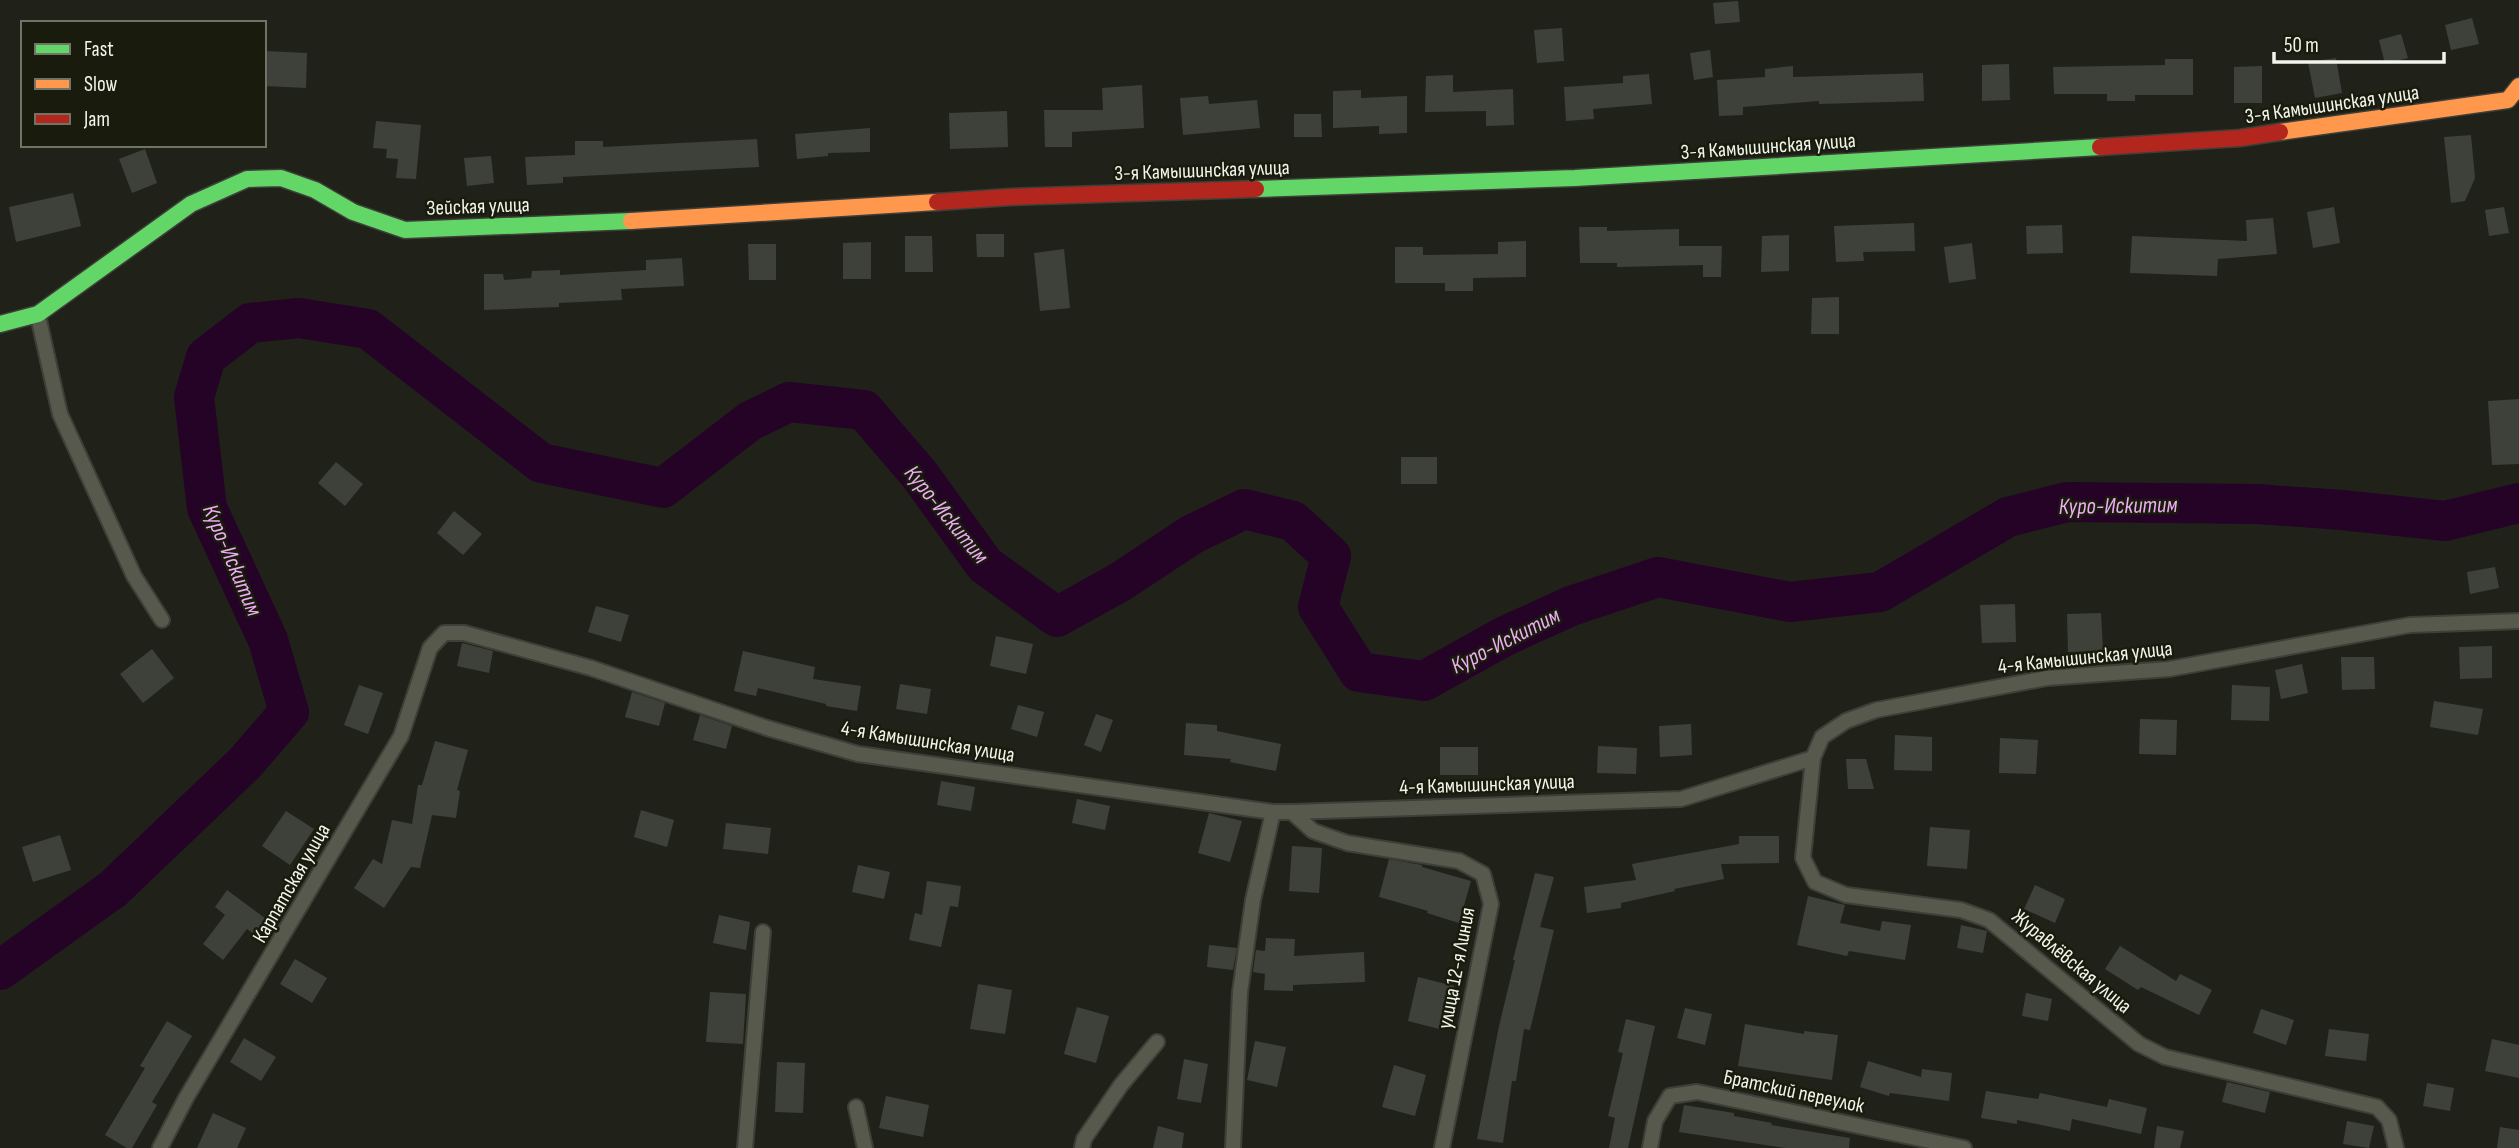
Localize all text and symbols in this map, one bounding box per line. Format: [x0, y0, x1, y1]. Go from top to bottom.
legend [21, 21, 266, 147]
scale bar [2274, 21, 2444, 65]
text: 50 m [2284, 33, 2319, 58]
text: Fast [84, 37, 114, 62]
text: Slow [84, 72, 118, 97]
street label: 3-я Камышинская улица [2243, 80, 2421, 129]
text: Jam [83, 107, 110, 132]
street label: 3-я Камышинская улица [1680, 128, 1856, 165]
street label: 3-я Камышинская улица [1114, 155, 1290, 186]
street label: Зейская улица [426, 192, 530, 221]
water label: Куро-Искитим [898, 460, 994, 570]
water label: Куро-Искитим [2058, 491, 2178, 521]
water label: Куро-Искитим [196, 500, 268, 620]
water label: Куро-Искитим [1446, 601, 1565, 680]
street label: 4-я Камышинская улица [1996, 636, 2174, 679]
street label: 4-я Камышинская улица [839, 715, 1017, 768]
street label: 4-я Камышинская улица [1399, 769, 1575, 800]
street label: Карпатская улица [247, 819, 336, 947]
street label: Журавлёвская улица [2007, 904, 2137, 1019]
street label: улица 12-я Линия [1432, 905, 1481, 1031]
street label: Братский переулок [1721, 1064, 1867, 1119]

